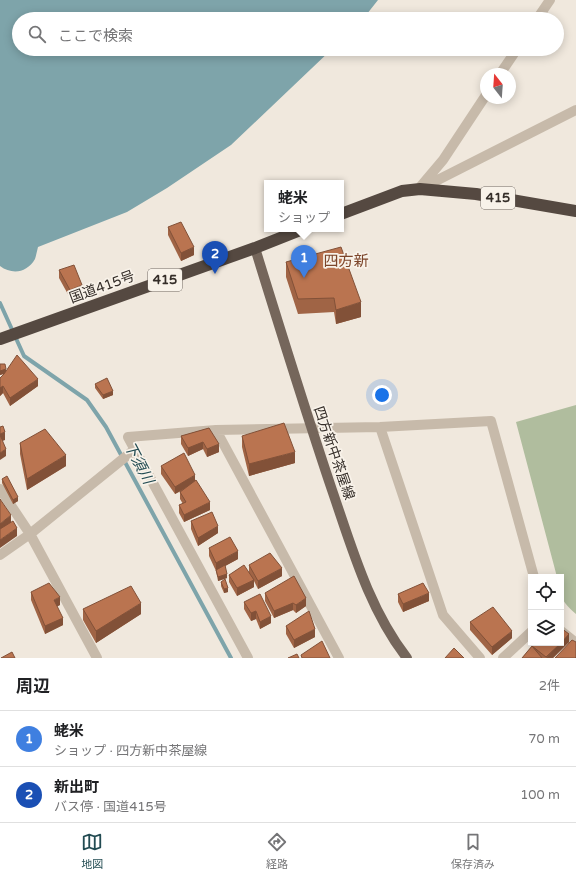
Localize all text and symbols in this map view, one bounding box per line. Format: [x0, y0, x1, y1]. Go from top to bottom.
search box [12, 12, 564, 56]
icon: search [26, 23, 48, 45]
text: ここで検索 [58, 27, 133, 45]
north arrow [480, 68, 516, 104]
popup [264, 180, 344, 232]
road number: 415 [481, 187, 515, 209]
text: 蛯米 [278, 189, 308, 207]
text: ショップ [278, 210, 330, 226]
pin: 2 [202, 241, 228, 274]
pin: 1 [291, 245, 317, 278]
district label: 四方新 [323, 252, 369, 270]
street label: 国道415号 [67, 267, 137, 307]
road number: 415 [148, 269, 182, 291]
your location [372, 385, 392, 405]
street label: 四方新中茶屋線 [310, 404, 358, 502]
water label: 下須川 [120, 439, 158, 489]
map controls [528, 574, 564, 646]
button: locate [528, 574, 564, 610]
button: layers [528, 610, 564, 646]
text: 周辺 [16, 676, 50, 697]
text: 2件 [539, 678, 560, 694]
text: 蛯米 [54, 722, 84, 740]
text: 1 [25, 731, 33, 747]
text: 70 m [528, 731, 560, 747]
text: ショップ · 四方新中茶屋線 [54, 743, 207, 759]
text: 新出町 [54, 778, 99, 796]
text: 2 [25, 787, 33, 803]
text: 100 m [520, 787, 560, 803]
text: バス停 · 国道415号 [54, 799, 167, 815]
tab: 地図 [81, 831, 103, 871]
tab: 経路 [266, 831, 288, 871]
tab: 保存済み [451, 831, 495, 871]

